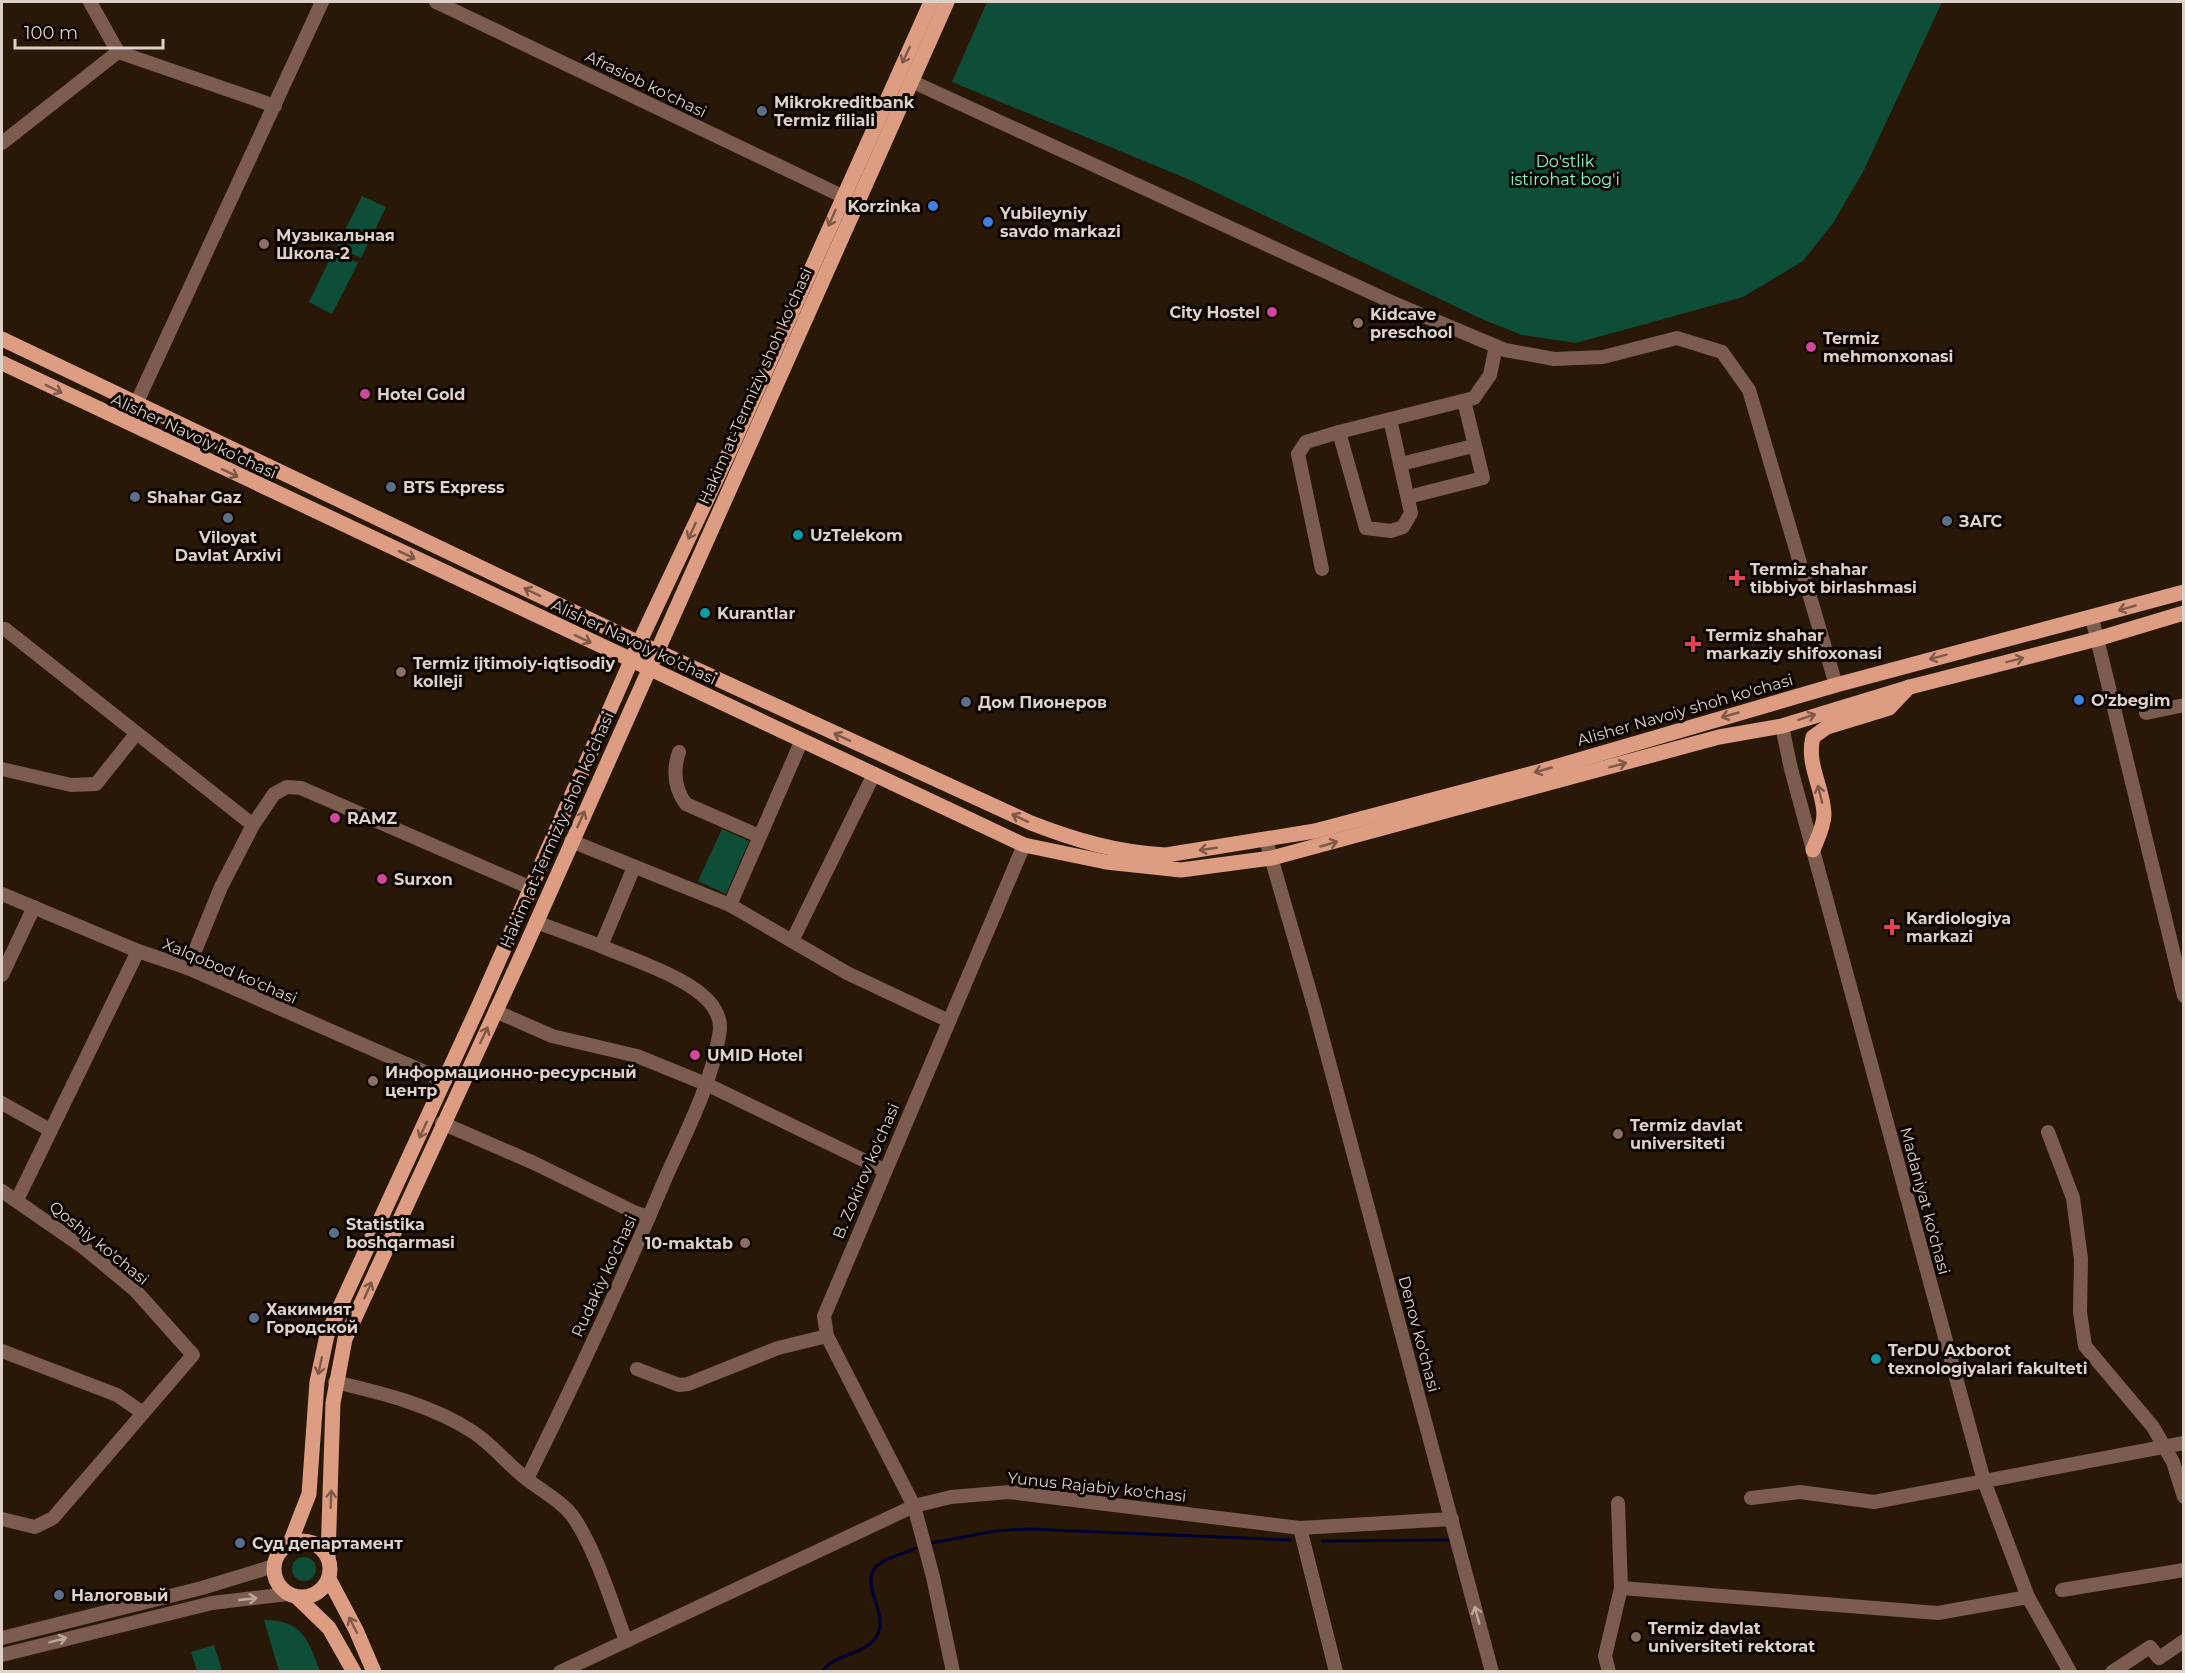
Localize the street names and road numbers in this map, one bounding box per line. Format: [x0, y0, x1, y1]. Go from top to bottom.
street label: Afrasiob ko'chasi [582, 46, 710, 122]
street label: Hakim at-Termiziy shoh ko'chasi [694, 265, 816, 507]
street label: Alisher Navoiy ko’chasi [108, 389, 280, 483]
street label: Alisher Navoiy ko’chasi [548, 595, 720, 689]
street label: Alisher Navoiy shoh ko'chasi [1575, 670, 1795, 750]
street label: Hakim at-Termiziy shoh ko'chasi [496, 709, 618, 951]
street label: Xalqobod ko'chasi [160, 934, 300, 1008]
street label: B. Zokirov ko'chasi [829, 1100, 903, 1242]
street label: Madaniyat ko'chasi [1896, 1125, 1954, 1277]
street label: Qoshiy ko'chasi [45, 1197, 153, 1289]
street label: Rudakiy ko'chasi [567, 1212, 641, 1340]
street label: Denov ko'chasi [1394, 1274, 1444, 1394]
street label: Yunus Rajabiy ko'chasi [1007, 1468, 1187, 1506]

